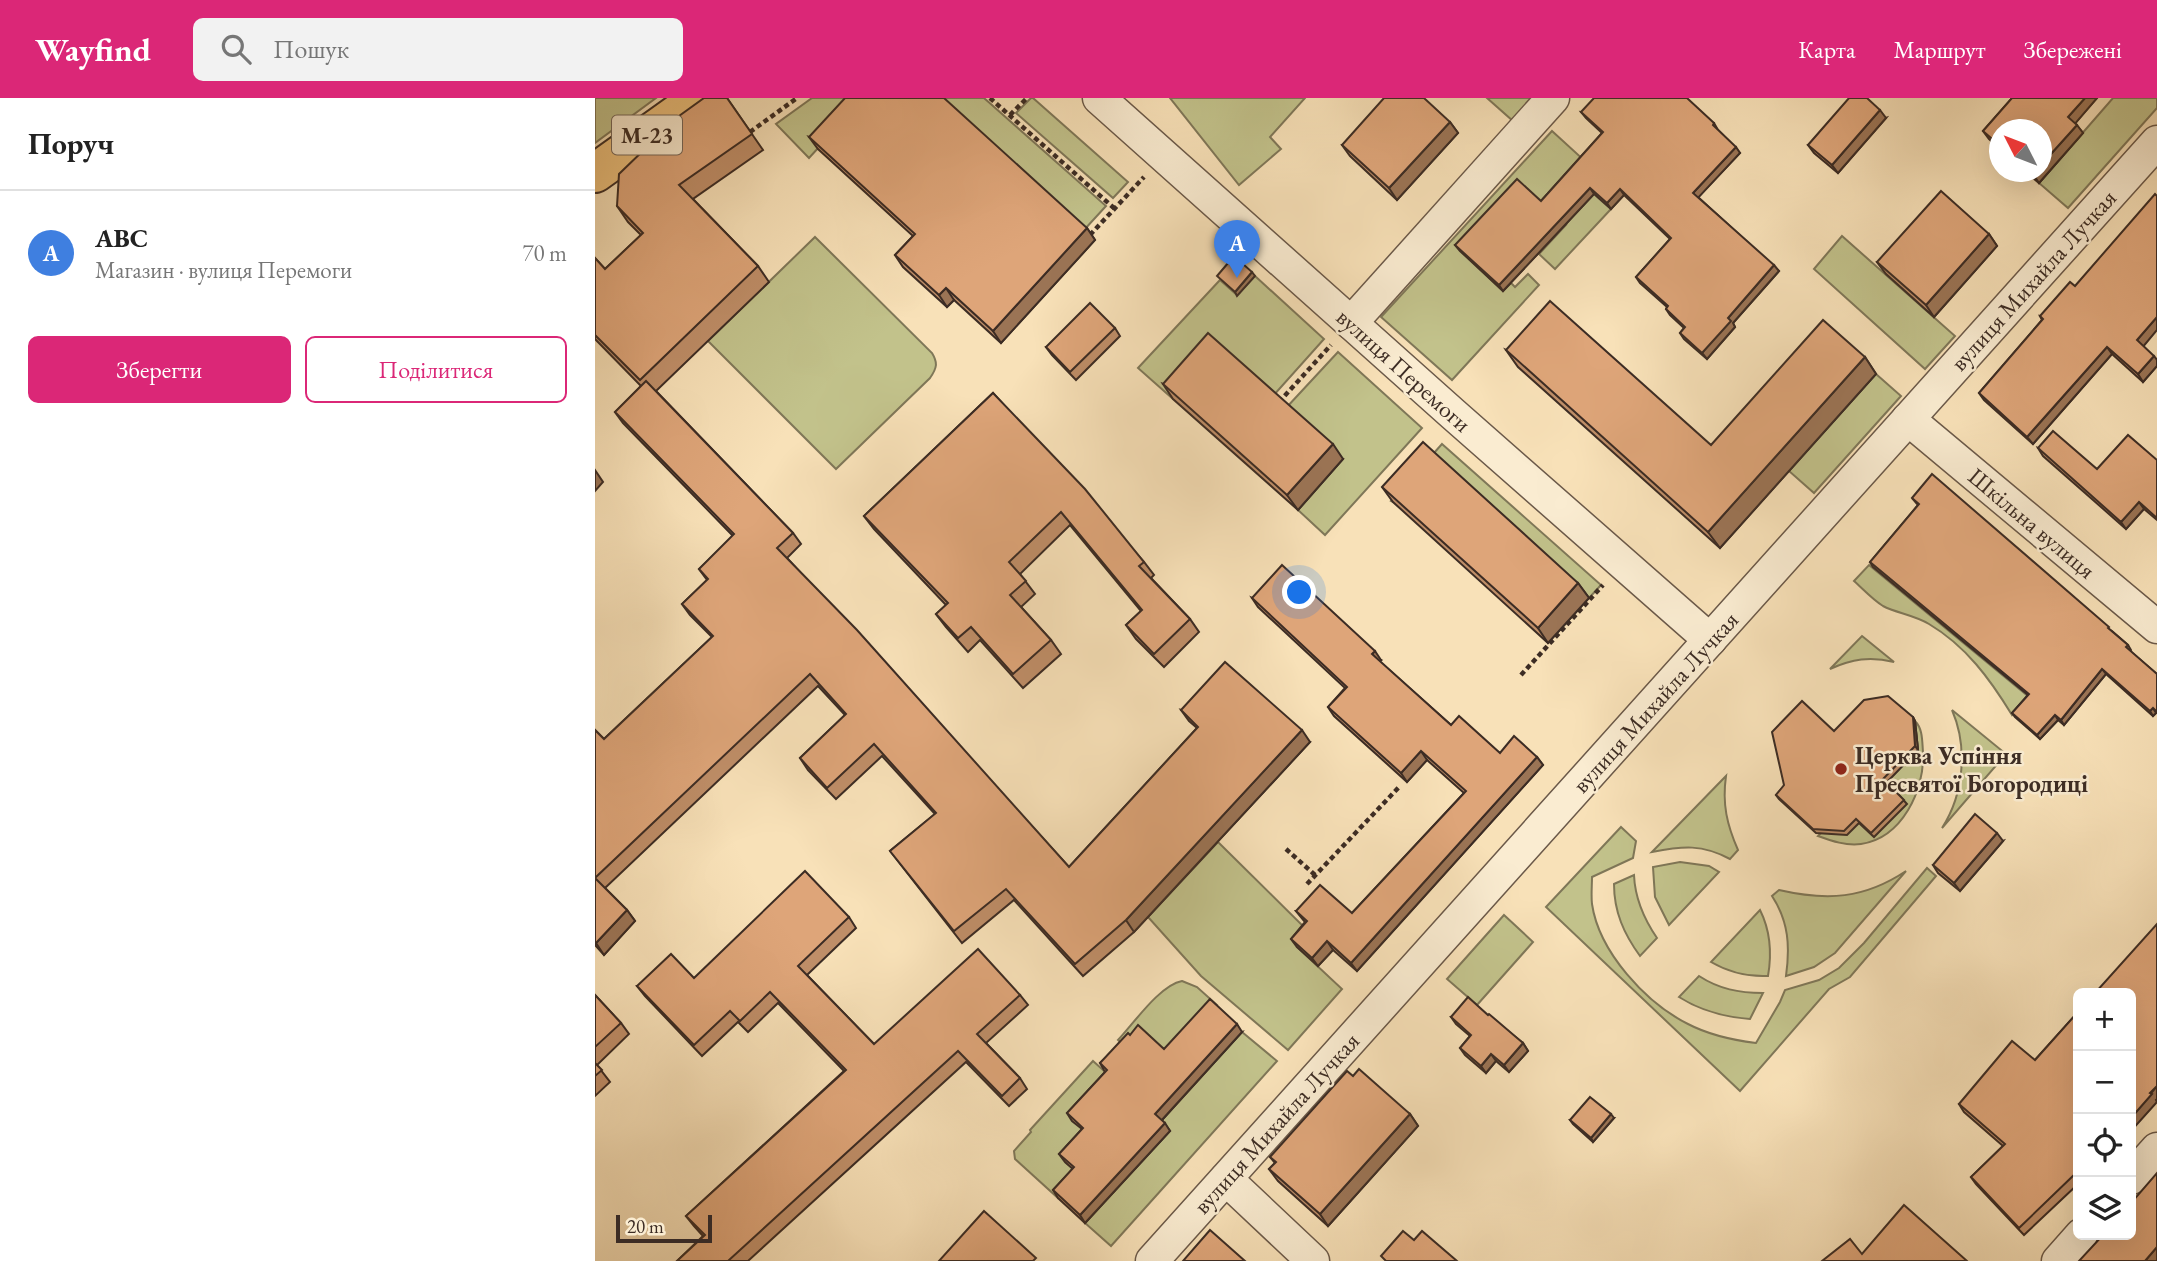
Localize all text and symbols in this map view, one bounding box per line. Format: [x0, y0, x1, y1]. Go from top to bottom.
search box [193, 18, 683, 81]
text: Wayfind [35, 28, 151, 71]
icon: search [217, 30, 255, 68]
text: Пошук [273, 32, 349, 66]
text: Карта [1798, 34, 1856, 65]
text: Маршрут [1894, 34, 1986, 65]
text: Збережені [2024, 34, 2122, 65]
road number: М-23 [612, 116, 682, 154]
north arrow [1989, 119, 2052, 182]
text: Поруч [28, 124, 114, 163]
street label: вулиця Михайла Лучкая [1943, 182, 2123, 377]
pin: A [1214, 220, 1260, 278]
text: ABC [95, 221, 148, 255]
text: A [43, 238, 59, 268]
text: 70 m [522, 238, 567, 268]
text: Магазин · вулиця Перемоги [95, 255, 352, 285]
street label: вулиця Перемоги [1330, 301, 1478, 439]
button: Зберегти [28, 336, 291, 403]
button: Поділитися [305, 336, 567, 403]
street label: Шкільна вулиця [1962, 461, 2102, 585]
your location [1282, 575, 1316, 609]
street label: вулиця Михайла Лучкая [1565, 604, 1745, 799]
place label: Церква Успіння Пресвятої Богородиці [1855, 740, 2088, 799]
marker: Церква Успіння Пресвятої Богородиці [1833, 761, 1849, 777]
map controls [2073, 988, 2136, 1240]
button: + [2073, 988, 2136, 1051]
street label: вулиця Михайла Лучкая [1186, 1025, 1366, 1220]
button: − [2073, 1051, 2136, 1114]
button: locate [2073, 1114, 2136, 1177]
button: layers [2073, 1177, 2136, 1240]
scale bar [616, 1212, 712, 1244]
text: 20 m [627, 1214, 664, 1239]

